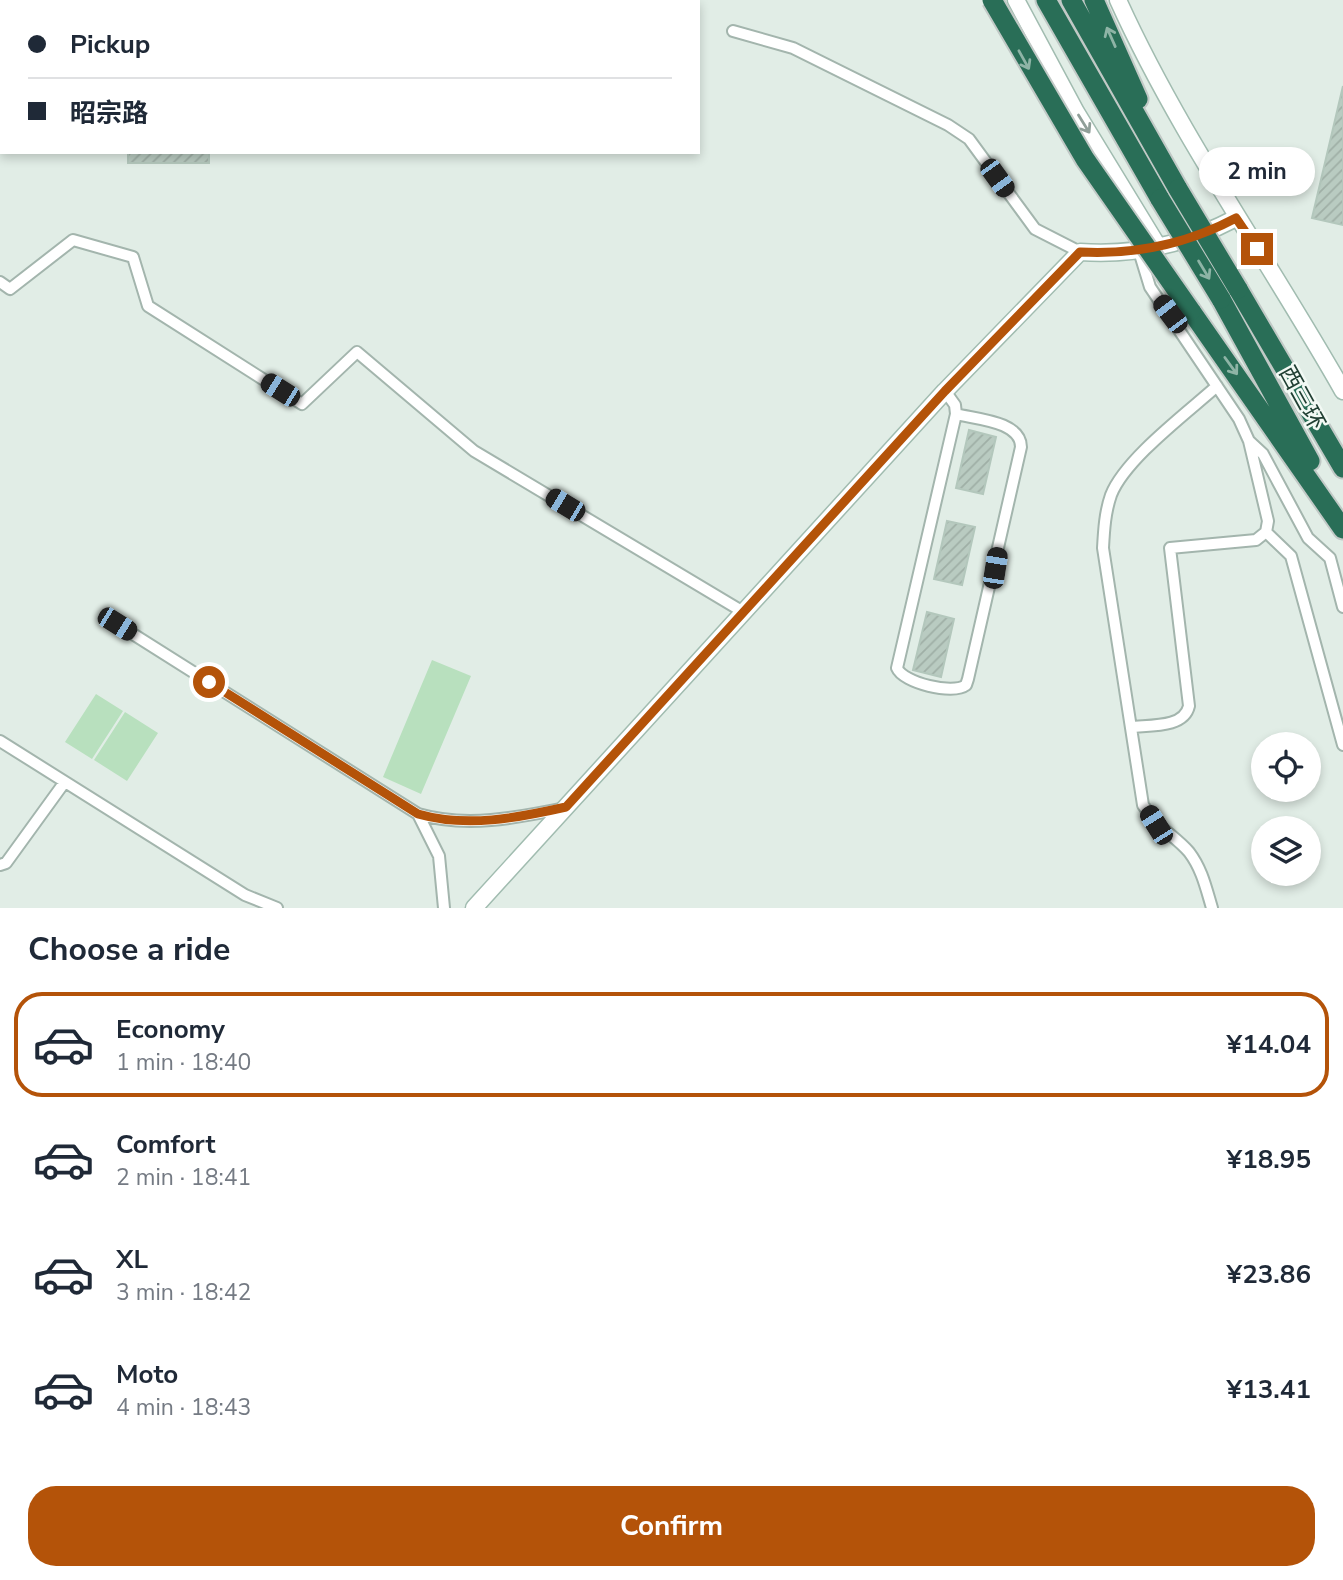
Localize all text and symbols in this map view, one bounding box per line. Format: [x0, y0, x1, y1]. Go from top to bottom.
text: Pickup [70, 27, 150, 62]
one-way arrow [1104, 27, 1117, 48]
one-way arrow [1018, 49, 1031, 70]
text: 昭宗路 [70, 96, 148, 131]
one-way arrow [1077, 114, 1091, 134]
callout: 2 min [1199, 148, 1315, 196]
car [977, 155, 1018, 201]
text: 2 min [1227, 156, 1287, 187]
route end [1241, 233, 1273, 265]
one-way arrow [1197, 259, 1211, 279]
car [1149, 291, 1192, 337]
one-way arrow [1223, 357, 1238, 376]
street label: 西三环 [1272, 360, 1332, 436]
car [257, 370, 304, 410]
car [542, 485, 589, 525]
car [982, 546, 1009, 590]
car [94, 604, 141, 644]
route start [193, 666, 225, 698]
map controls [1251, 732, 1321, 886]
button: locate [1251, 732, 1321, 802]
car [1136, 802, 1177, 848]
button: layers [1251, 816, 1321, 886]
text: Choose a ride [28, 928, 230, 971]
text: Economy [116, 1012, 225, 1047]
icon: car [32, 1013, 95, 1076]
text: ¥14.04 [1227, 1027, 1311, 1062]
text: 1 min · 18:40 [116, 1047, 251, 1078]
text: Comfort [116, 1127, 216, 1162]
icon: car [32, 1128, 95, 1191]
text: ¥18.95 [1227, 1142, 1311, 1177]
text: 2 min · 18:41 [116, 1162, 251, 1193]
text: XL [116, 1242, 148, 1277]
icon: car [32, 1243, 95, 1306]
text: ¥23.86 [1227, 1257, 1311, 1292]
text: 3 min · 18:42 [116, 1277, 251, 1308]
text: Moto [116, 1357, 178, 1392]
icon: car [32, 1358, 95, 1421]
text: ¥13.41 [1227, 1372, 1311, 1407]
text: 4 min · 18:43 [116, 1392, 251, 1423]
button: Confirm [28, 1486, 1315, 1566]

